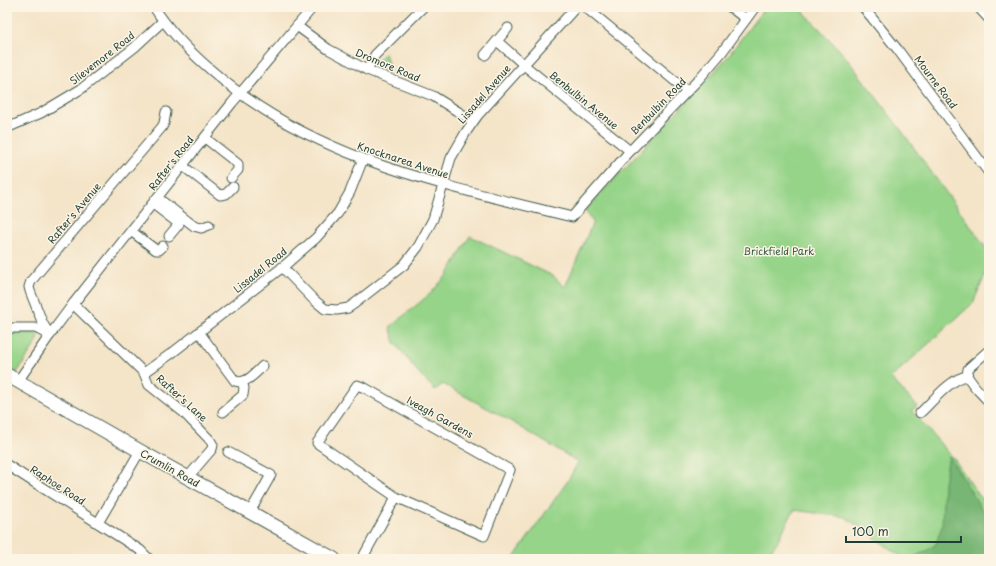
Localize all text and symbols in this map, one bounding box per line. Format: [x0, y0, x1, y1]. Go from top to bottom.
street label: Slievemore Road [66, 27, 138, 88]
street label: Dromore Road [354, 44, 423, 85]
street label: Mourne Road [911, 52, 961, 112]
street label: Lissadel Avenue [454, 60, 514, 127]
street label: Benbulbin Avenue [547, 67, 622, 133]
street label: Benbulbin Road [626, 73, 689, 138]
street label: Rafter's Road [145, 132, 197, 193]
street label: Knocknarea Avenue [356, 138, 451, 182]
street label: Rafter's Avenue [43, 178, 104, 247]
street label: Lissadel Road [230, 243, 290, 296]
park label: Brickfield Park [744, 243, 814, 258]
street label: Rafter's Lane [153, 371, 211, 425]
street label: Iveagh Gardens [404, 392, 477, 441]
street label: Crumlin Road [138, 445, 203, 490]
street label: Raphoe Road [28, 461, 89, 508]
scale bar [846, 518, 961, 544]
text: 100 m [852, 522, 889, 540]

